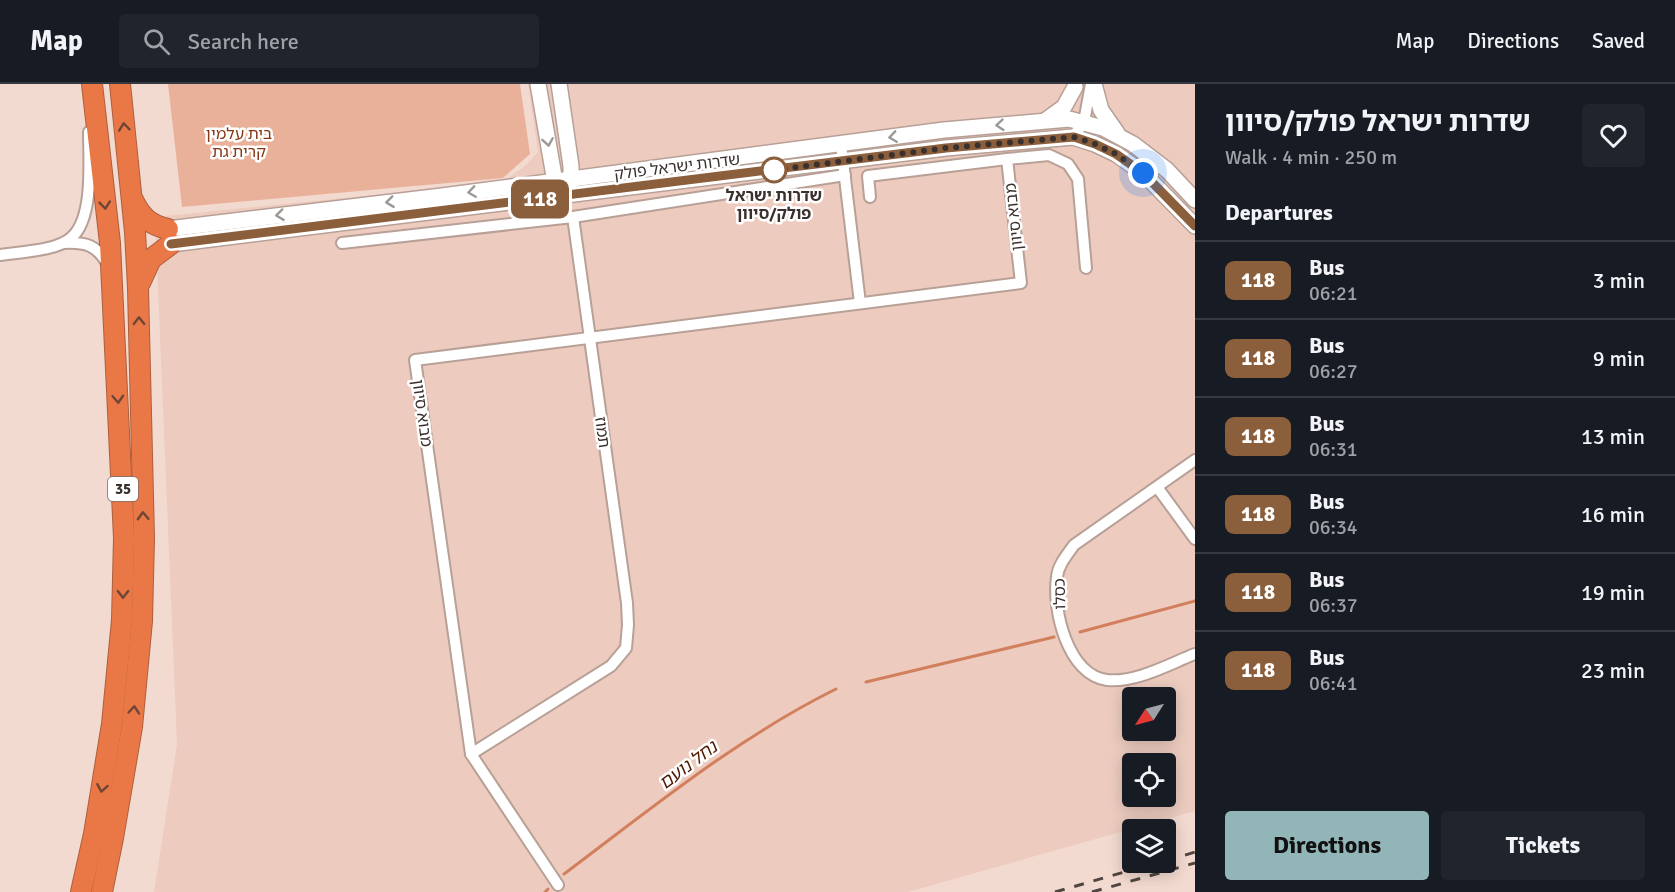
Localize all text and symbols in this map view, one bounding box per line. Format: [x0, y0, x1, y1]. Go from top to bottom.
search box [119, 14, 539, 68]
text: Map [30, 24, 83, 58]
icon: search [140, 25, 173, 58]
text: Search here [188, 28, 299, 55]
text: Map [1396, 28, 1434, 54]
text: Directions [1467, 28, 1559, 54]
text: Saved [1592, 28, 1645, 54]
button: heart [1582, 104, 1645, 167]
text: שדרות ישראל פולק/סיוון [1225, 105, 1531, 139]
one-way arrow [996, 118, 1005, 131]
one-way arrow [118, 122, 131, 131]
park label: בית עלמין קרית גת [206, 124, 272, 162]
one-way arrow [888, 131, 897, 143]
one-way arrow [541, 136, 554, 146]
text: Walk · 4 min · 250 m [1225, 145, 1397, 170]
street label: שדרות ישראל פולק [613, 149, 741, 185]
marker: שדרות ישראל פולק/סיוון [761, 157, 787, 183]
your location [1128, 158, 1158, 188]
line badge: 118 [506, 180, 574, 218]
street label: מבוא סיוון [1000, 182, 1027, 252]
one-way arrow [467, 186, 476, 198]
text: 118 [523, 186, 557, 212]
place label: שדרות ישראל פולק/סיוון [726, 186, 822, 224]
one-way arrow [386, 196, 395, 208]
text: Departures [1225, 199, 1333, 226]
one-way arrow [99, 200, 111, 209]
one-way arrow [276, 209, 285, 221]
text: Bus [1309, 254, 1344, 281]
text: 118 [1241, 267, 1275, 293]
text: 3 min [1593, 267, 1645, 294]
text: 06:21 [1309, 281, 1358, 306]
one-way arrow [133, 316, 145, 325]
text: Bus [1309, 332, 1344, 359]
text: 118 [1241, 345, 1275, 371]
text: 9 min [1593, 345, 1645, 372]
text: 06:27 [1309, 359, 1358, 384]
street label: מבוא סיוון [407, 378, 437, 448]
one-way arrow [112, 395, 125, 404]
text: Bus [1309, 410, 1344, 437]
street label: תמוז [590, 415, 614, 449]
text: 118 [1241, 423, 1275, 449]
text: 13 min [1581, 423, 1645, 450]
text: 06:31 [1309, 437, 1358, 462]
road number: 35 [108, 477, 138, 501]
text: Bus [1309, 488, 1344, 515]
text: 118 [1241, 501, 1275, 527]
text: 16 min [1581, 501, 1645, 528]
one-way arrow [137, 511, 150, 520]
text: 06:34 [1309, 515, 1358, 540]
text: Bus [1309, 566, 1344, 593]
street label: כסלו [1050, 578, 1070, 610]
text: 118 [1241, 579, 1275, 605]
text: 19 min [1581, 579, 1645, 606]
one-way arrow [117, 590, 129, 599]
text: 06:37 [1309, 593, 1358, 618]
text: Bus [1309, 644, 1344, 671]
text: 118 [1241, 657, 1275, 683]
text: 23 min [1581, 657, 1645, 684]
text: 06:41 [1309, 671, 1358, 696]
north arrow [1122, 687, 1176, 741]
map controls [1122, 687, 1176, 873]
one-way arrow [127, 706, 140, 715]
water label: נחל נועם [654, 735, 722, 794]
button: locate [1122, 753, 1176, 807]
one-way arrow [97, 783, 109, 793]
button: Directions [1225, 811, 1429, 880]
button: Tickets [1441, 811, 1645, 880]
button: layers [1122, 819, 1176, 873]

